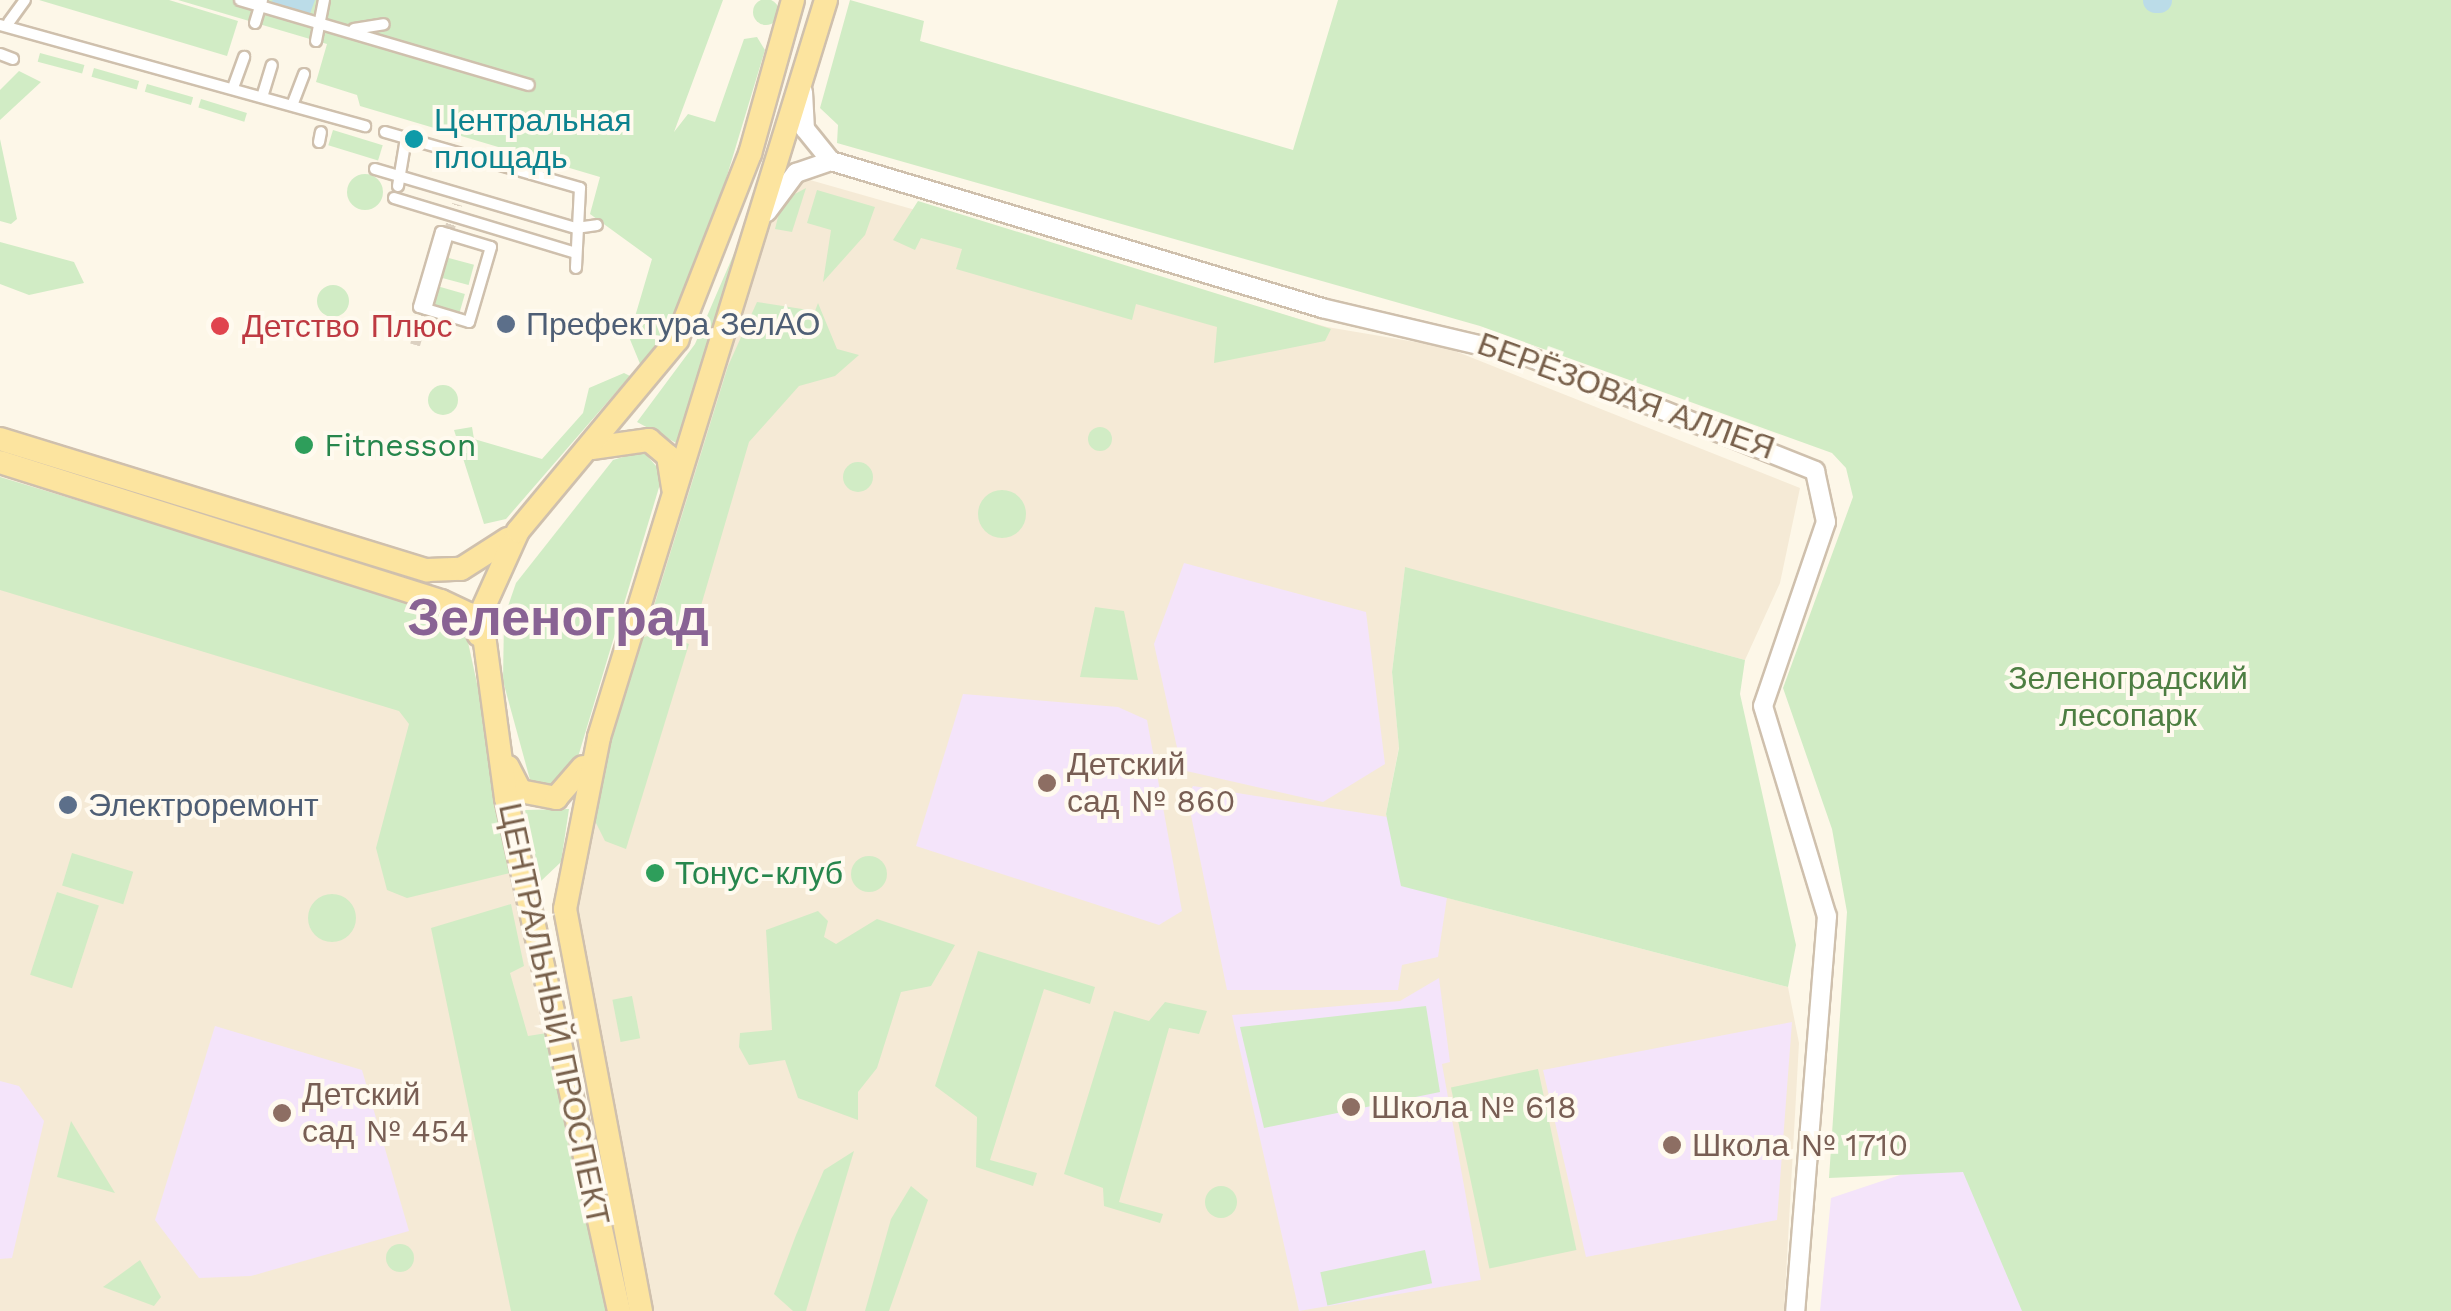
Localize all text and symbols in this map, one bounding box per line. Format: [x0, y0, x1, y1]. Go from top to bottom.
place label: Центральная площадь [434, 102, 632, 177]
marker: Центральная площадь [403, 128, 425, 150]
place label: Префектура ЗелАО [526, 305, 821, 343]
place label: Детство Плюс [242, 307, 452, 345]
marker: Детство Плюс [207, 313, 233, 339]
marker: Префектура ЗелАО [495, 313, 517, 335]
street label: БЕРЁЗОВАЯ АЛЛЕЯ [1472, 324, 1780, 468]
place label: Fitnesson [324, 426, 476, 464]
marker: Fitnesson [293, 434, 315, 456]
district label: Зеленоград [407, 587, 709, 649]
park label: Зеленоградский лесопарк [2008, 660, 2248, 735]
place label: Детский сад № 860 [1067, 746, 1235, 821]
marker: Детский сад № 860 [1036, 772, 1058, 794]
place label: Электроремонт [88, 786, 319, 824]
marker: Электроремонт [57, 794, 79, 816]
street label: ЦЕНТРАЛЬНЫЙ ПРОСПЕКТ [490, 799, 618, 1229]
place label: Тонус-клуб [675, 854, 843, 892]
marker: Тонус-клуб [644, 862, 666, 884]
place label: Детский сад № 454 [302, 1076, 469, 1151]
place label: Школа № 618 [1371, 1088, 1577, 1126]
marker: Школа № 618 [1340, 1096, 1362, 1118]
marker: Детский сад № 454 [271, 1102, 293, 1124]
place label: Школа № 1710 [1692, 1126, 1909, 1164]
marker: Школа № 1710 [1661, 1134, 1683, 1156]

